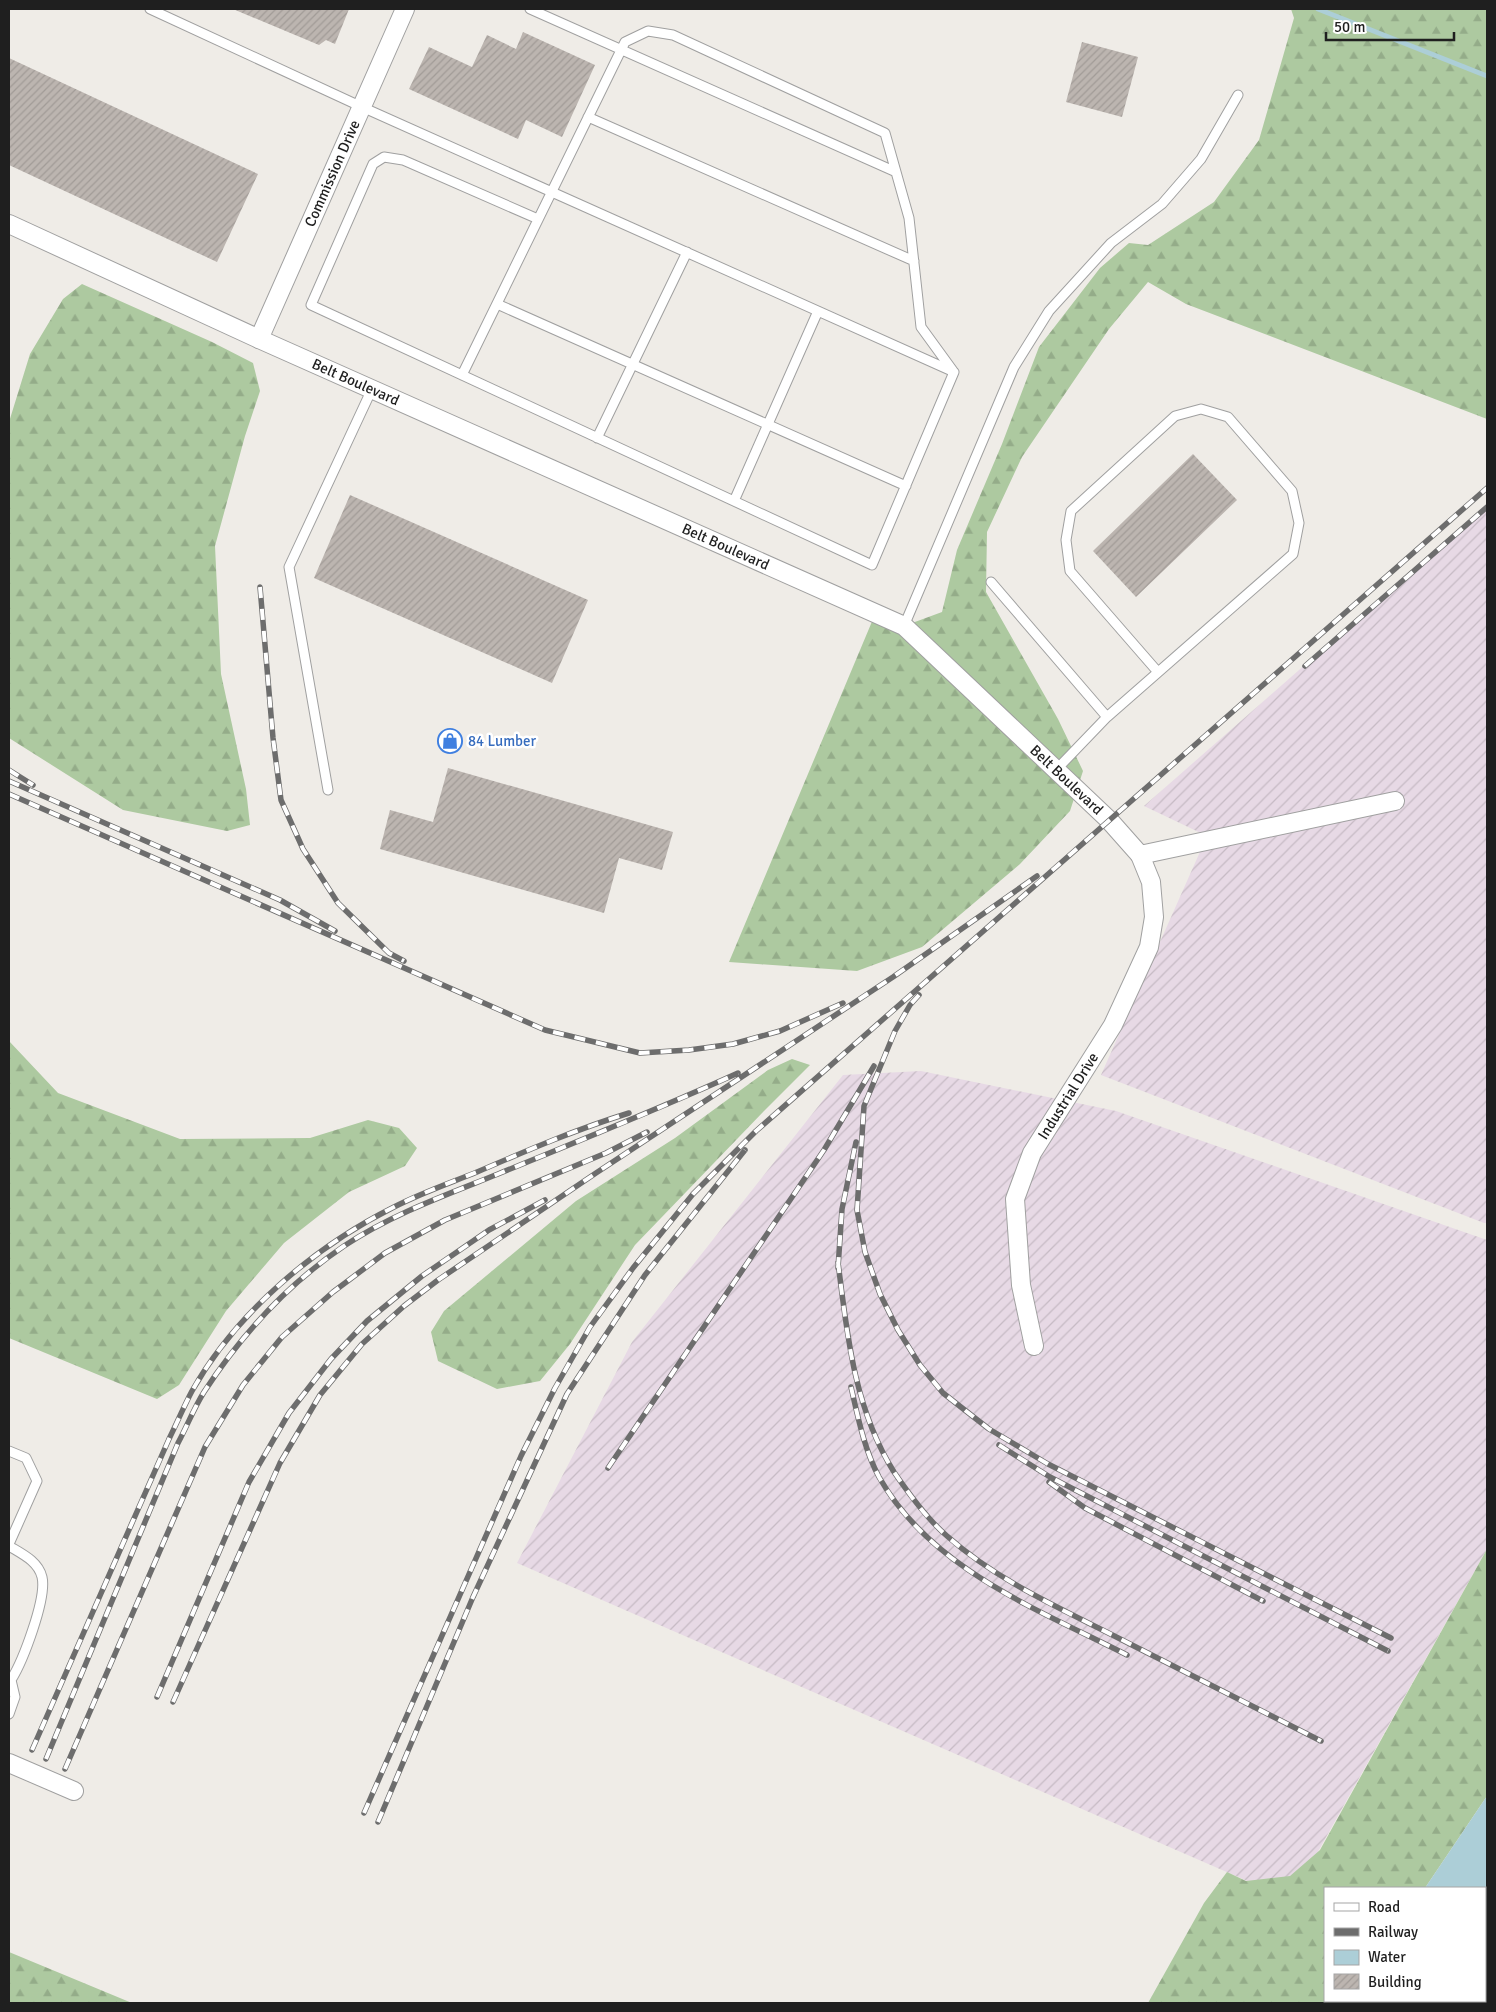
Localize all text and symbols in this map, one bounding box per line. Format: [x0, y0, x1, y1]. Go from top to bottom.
scale bar [1326, 10, 1454, 42]
text: 50 m [1334, 18, 1365, 36]
street label: Commission Drive [301, 117, 364, 230]
street label: Belt Boulevard [309, 355, 402, 409]
street label: Belt Boulevard [679, 519, 772, 574]
shop icon: 84 Lumber [437, 728, 463, 754]
place label: 84 Lumber [468, 732, 537, 750]
street label: Belt Boulevard [1026, 741, 1107, 819]
street label: Industrial Drive [1034, 1049, 1102, 1143]
legend [1324, 1887, 1486, 2002]
text: Road [1368, 1898, 1400, 1916]
text: Railway [1368, 1923, 1418, 1941]
text: Water [1368, 1948, 1406, 1966]
text: Building [1368, 1973, 1422, 1991]

